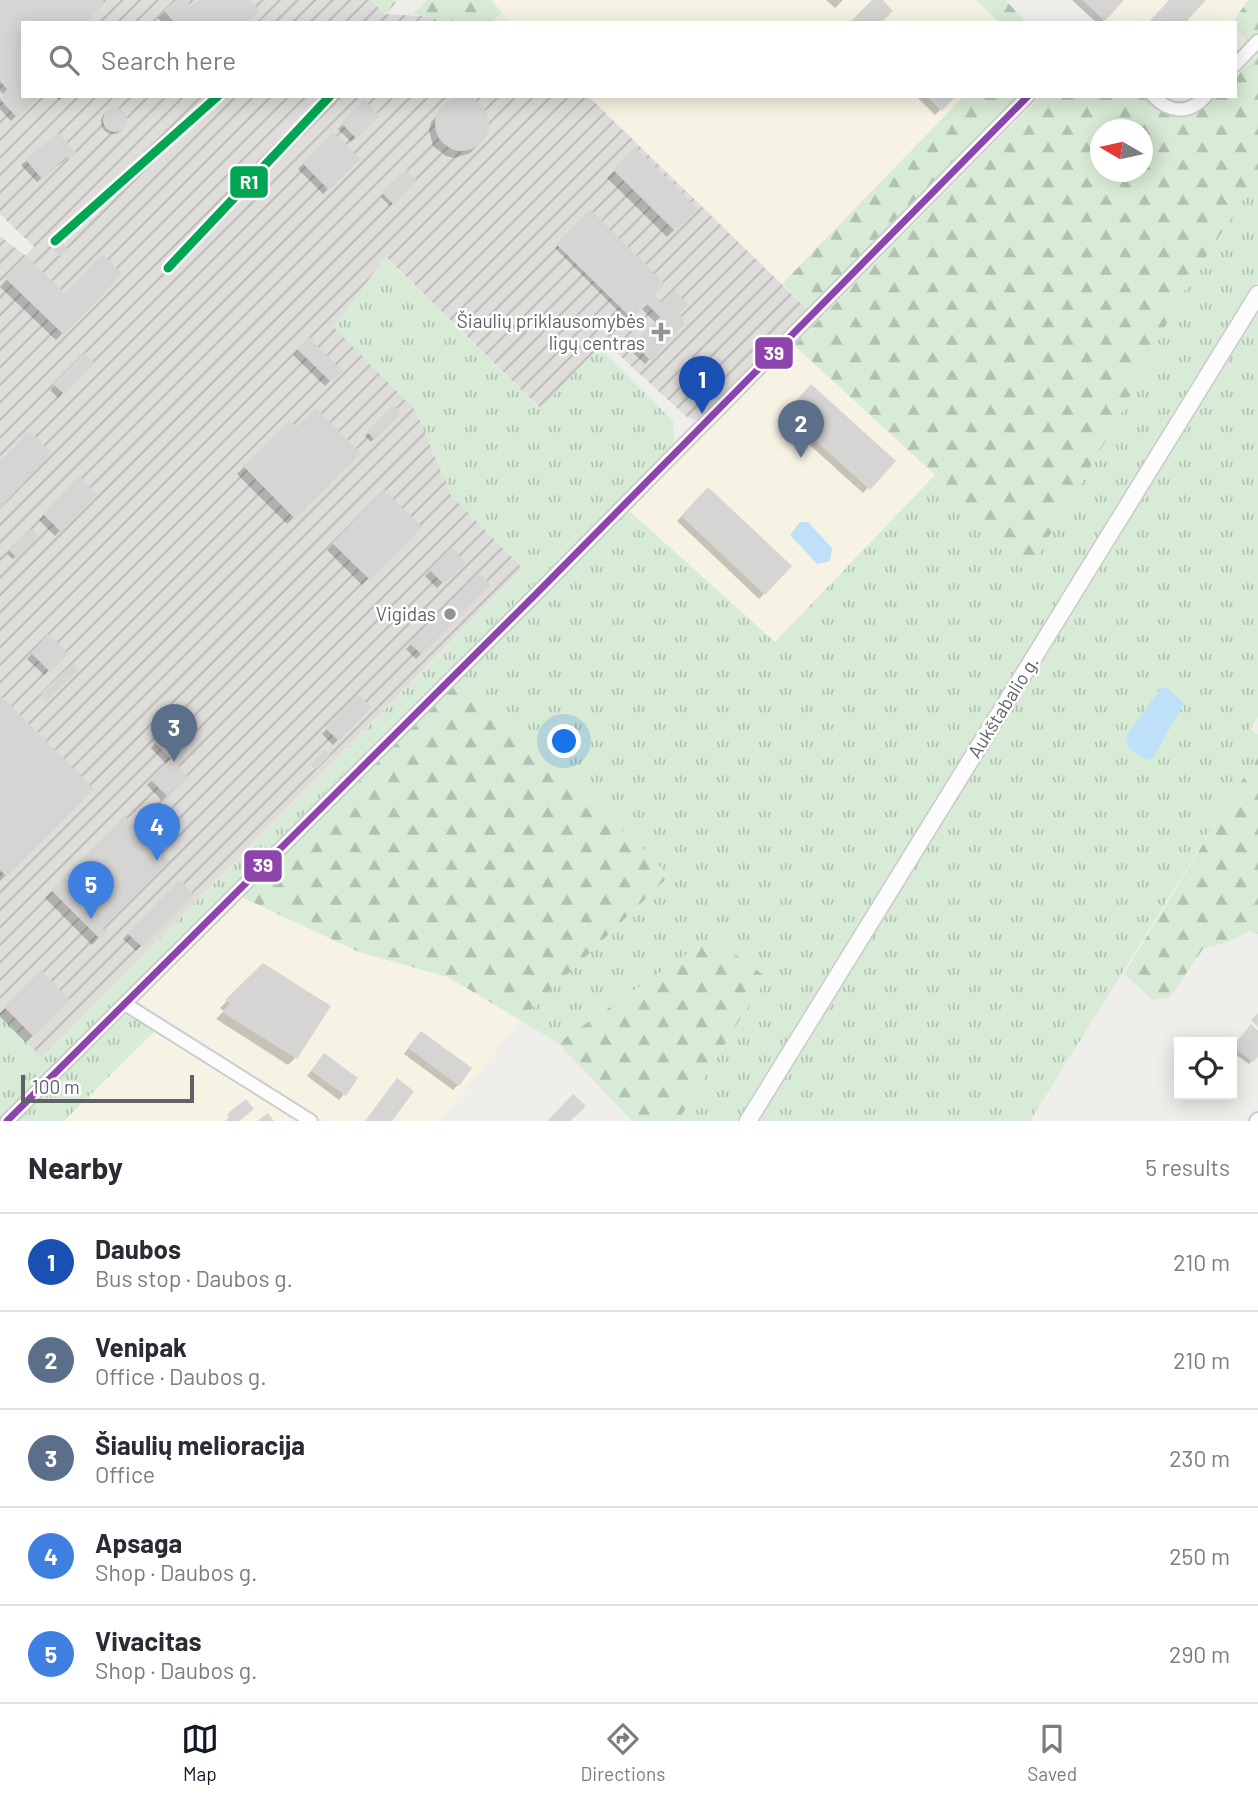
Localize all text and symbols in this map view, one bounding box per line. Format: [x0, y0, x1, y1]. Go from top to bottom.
search box [21, 21, 1237, 98]
icon: search [45, 41, 83, 79]
text: Search here [101, 44, 236, 75]
north arrow [1090, 119, 1153, 182]
line badge: R1 [229, 165, 269, 199]
text: R1 [240, 170, 258, 193]
place label: Šiaulių priklausomybės ligų centras [457, 309, 645, 354]
marker: Šiaulių priklausomybės ligų centras [651, 322, 671, 342]
line badge: 39 [754, 336, 794, 370]
text: 39 [764, 341, 784, 364]
pin: 1 [679, 356, 725, 414]
pin: 2 [778, 400, 824, 458]
place label: Vigidas [376, 602, 436, 625]
marker: Vigidas [442, 606, 458, 622]
street label: Aukštabalio g. [962, 652, 1043, 762]
pin: 3 [151, 704, 197, 762]
your location [547, 724, 581, 758]
pin: 4 [134, 803, 180, 861]
line badge: 39 [243, 849, 283, 883]
text: 39 [253, 853, 273, 876]
pin: 5 [68, 861, 114, 919]
map controls [1174, 1037, 1237, 1100]
button: locate [1174, 1037, 1237, 1100]
scale bar [21, 1072, 194, 1104]
text: 100 m [32, 1075, 80, 1098]
text: Nearby [28, 1149, 123, 1185]
text: 5 results [1145, 1153, 1230, 1181]
text: Daubos [95, 1233, 181, 1264]
text: 1 [47, 1248, 55, 1276]
text: 210 m [1173, 1248, 1230, 1276]
text: Bus stop · Daubos g. [95, 1264, 293, 1292]
text: Venipak [95, 1331, 187, 1362]
text: 2 [45, 1346, 57, 1374]
text: 210 m [1173, 1346, 1230, 1374]
text: Office · Daubos g. [95, 1362, 267, 1390]
text: Šiaulių melioracija [95, 1429, 305, 1460]
text: 3 [45, 1444, 57, 1472]
text: 230 m [1169, 1444, 1230, 1472]
text: Office [95, 1460, 155, 1488]
text: Apsaga [95, 1527, 182, 1558]
text: 4 [44, 1542, 58, 1570]
text: 250 m [1169, 1542, 1230, 1570]
text: Shop · Daubos g. [95, 1558, 257, 1586]
text: Vivacitas [95, 1625, 202, 1656]
text: 5 [45, 1640, 57, 1668]
text: 290 m [1169, 1640, 1230, 1668]
text: Shop · Daubos g. [95, 1656, 257, 1684]
tab: Map [181, 1720, 219, 1785]
tab: Directions [581, 1720, 666, 1785]
tab: Saved [1027, 1720, 1077, 1785]

